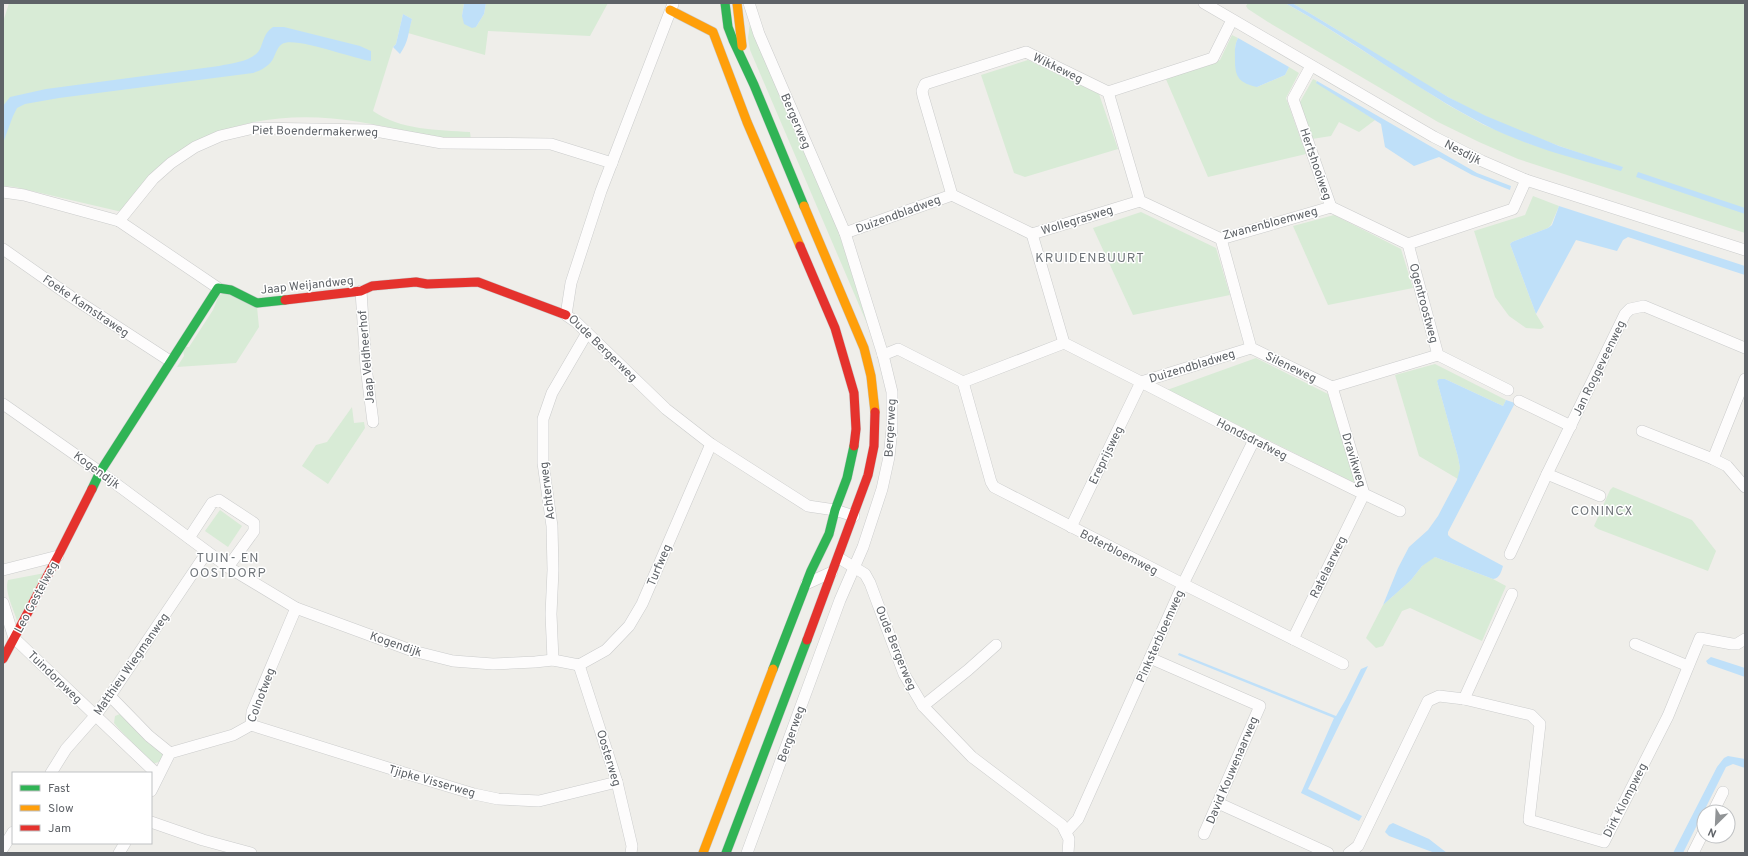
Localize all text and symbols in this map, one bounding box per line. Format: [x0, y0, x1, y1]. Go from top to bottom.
street label: Wikkeweg [1030, 50, 1085, 88]
street label: Bergerweg [776, 91, 814, 152]
street label: Piet Boendermakerweg [252, 123, 378, 141]
street label: Hertshooiweg [1295, 126, 1335, 203]
street label: Nesdijk [1441, 137, 1484, 169]
street label: Duizendbladweg [854, 192, 943, 238]
street label: Wollegrasweg [1039, 202, 1115, 239]
street label: Zwanenbloemweg [1221, 204, 1319, 244]
district label: KRUIDENBUURT [1035, 251, 1145, 267]
street label: Ogentroostweg [1405, 262, 1441, 345]
street label: Foeke Kamstraweg [39, 272, 132, 342]
street label: Jaap Weijandweg [260, 273, 354, 299]
street label: Jaap Veldheerhof [355, 309, 379, 404]
street label: Oude Bergerweg [564, 312, 640, 386]
street label: Jan Roggeveenweg [1570, 318, 1630, 419]
street label: Duizendbladweg [1147, 346, 1237, 388]
street label: Sileneweg [1262, 349, 1319, 387]
street label: Bergerweg [881, 398, 901, 458]
street label: Hondsdrafweg [1213, 415, 1290, 465]
street label: Ereprijsweg [1086, 424, 1128, 487]
street label: Dravikweg [1337, 431, 1369, 490]
street label: Kogendijk [70, 448, 123, 493]
street label: Achterweg [537, 461, 559, 521]
district label: CONINCX [1571, 504, 1633, 520]
street label: Boterbloemweg [1077, 526, 1160, 579]
street label: Ratelaarweg [1307, 534, 1351, 601]
street label: Turfweg [644, 542, 676, 589]
district label: TUIN- EN OOSTDORP [189, 551, 267, 582]
street label: Leo Gestelweg [11, 559, 62, 636]
street label: Pinksterbloemweg [1133, 588, 1189, 685]
street label: Oude Bergerweg [871, 604, 919, 693]
street label: Matthieu Wiegmanweg [90, 610, 173, 719]
street label: Kogendijk [367, 629, 424, 661]
street label: Tuindorpweg [24, 648, 85, 708]
street label: Colnotweg [244, 666, 280, 725]
street label: Bergerweg [774, 704, 810, 765]
street label: David Kouwenaarweg [1203, 714, 1263, 827]
street label: Oosterweg [592, 728, 624, 789]
street label: Dirk Klompweg [1600, 760, 1652, 840]
street label: Tjipke Visserweg [386, 762, 477, 802]
legend [12, 772, 152, 844]
text: Fast [48, 781, 70, 797]
text: Slow [48, 801, 74, 817]
north arrow [1696, 804, 1736, 844]
text: Jam [48, 821, 71, 837]
text: N [1706, 824, 1719, 840]

